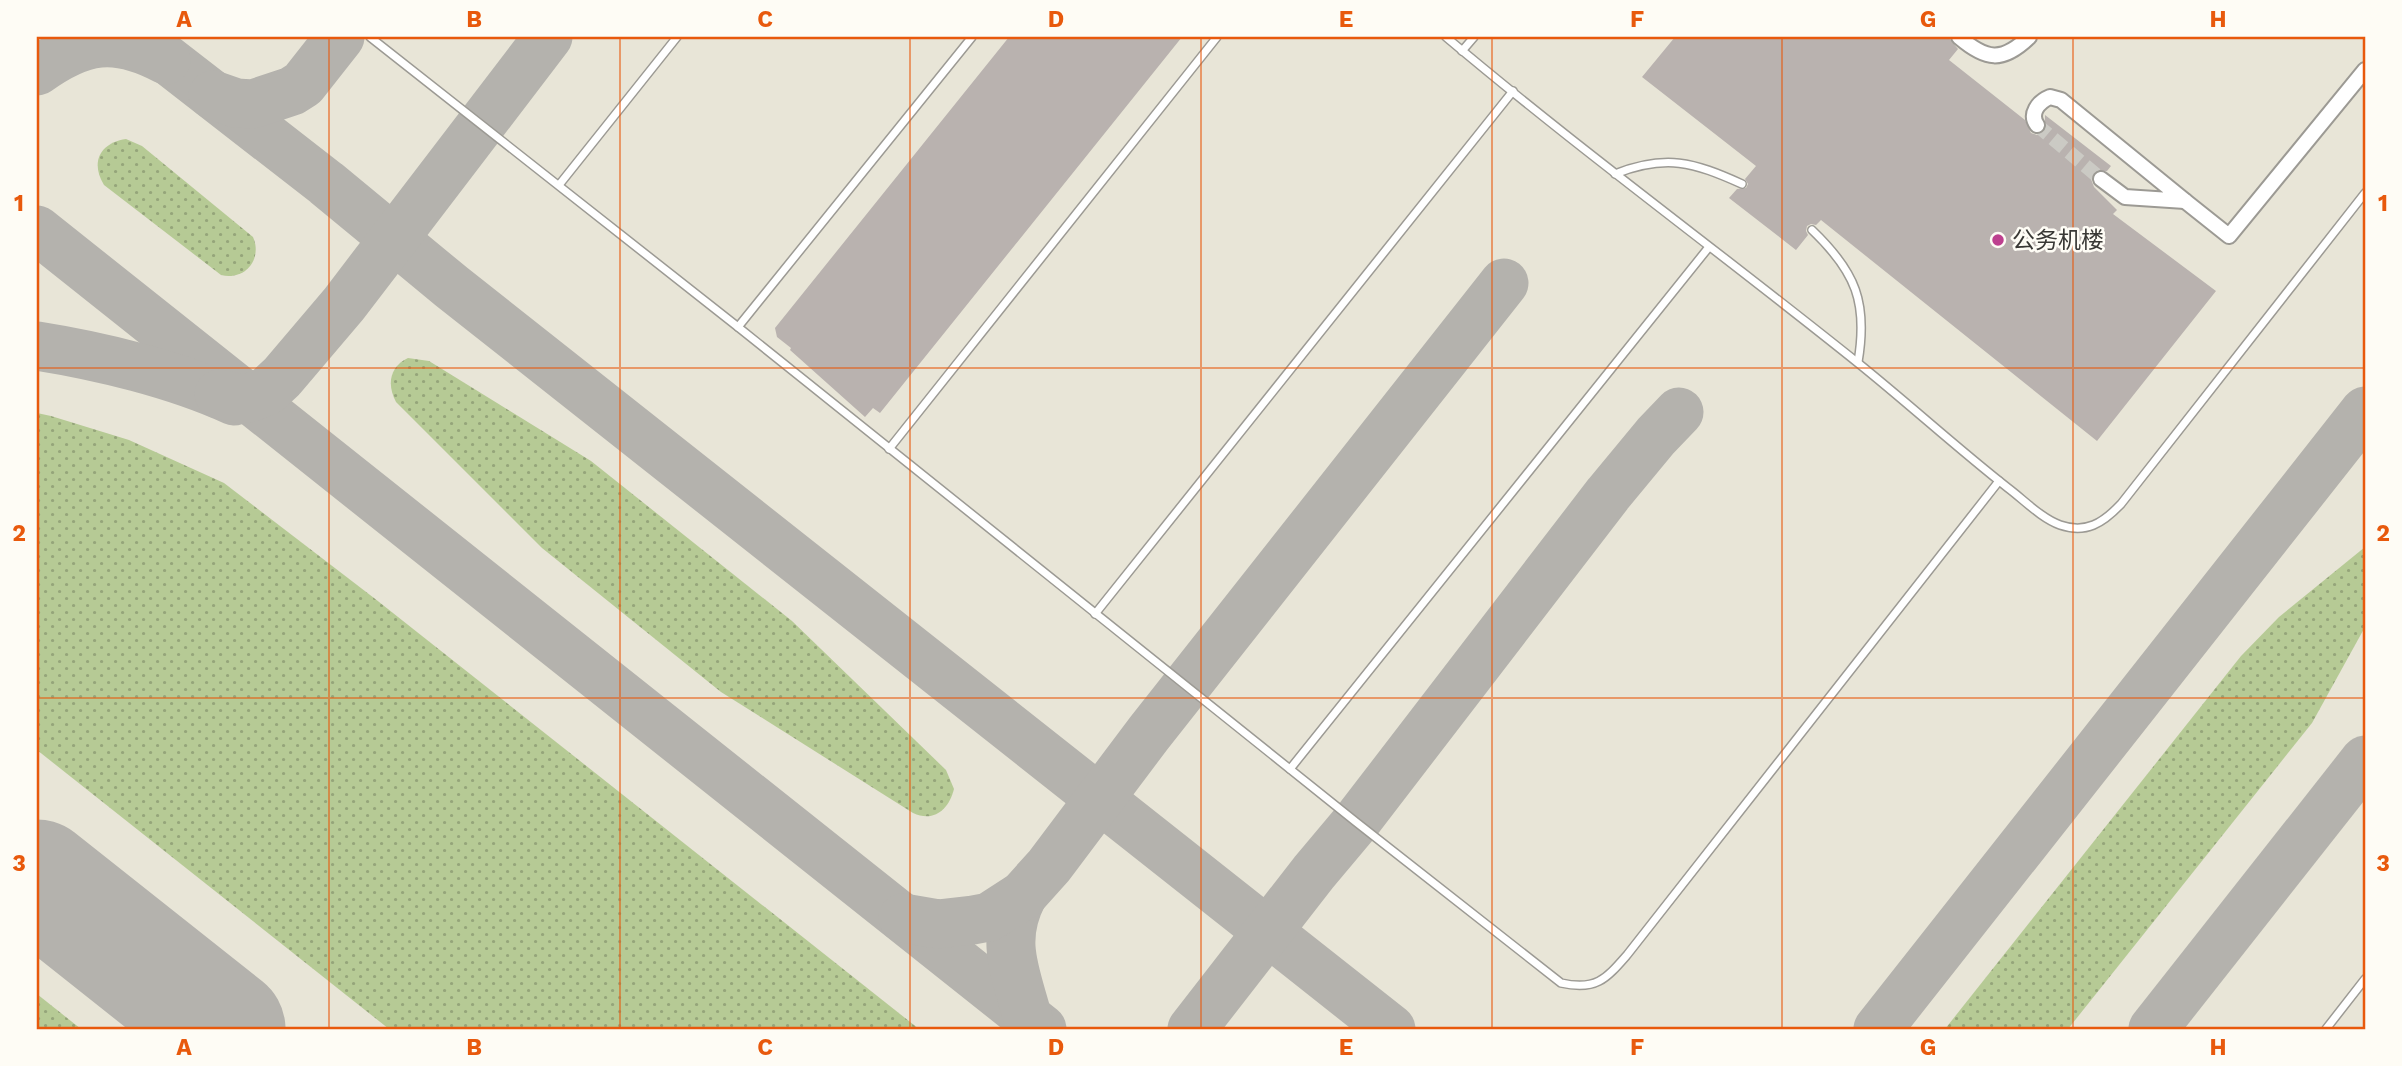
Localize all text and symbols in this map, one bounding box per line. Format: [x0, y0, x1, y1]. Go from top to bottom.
text: A [176, 6, 192, 33]
text: B [466, 6, 482, 33]
text: C [757, 6, 773, 33]
text: D [1048, 6, 1064, 33]
text: E [1339, 6, 1353, 33]
text: F [1630, 6, 1644, 33]
text: G [1920, 6, 1936, 33]
text: H [2209, 6, 2227, 33]
text: 1 [14, 190, 24, 217]
text: 1 [2378, 190, 2388, 217]
place label: 公务机楼 [2012, 227, 2104, 254]
marker: 公务机楼 [1990, 232, 2006, 248]
text: 2 [12, 520, 26, 547]
text: 2 [2376, 520, 2390, 547]
text: 3 [12, 850, 26, 877]
text: 3 [2376, 850, 2390, 877]
text: A [176, 1034, 192, 1061]
text: B [466, 1034, 482, 1061]
text: C [757, 1034, 773, 1061]
text: D [1048, 1034, 1064, 1061]
text: E [1339, 1034, 1353, 1061]
text: F [1630, 1034, 1644, 1061]
text: G [1920, 1034, 1936, 1061]
text: H [2209, 1034, 2227, 1061]

